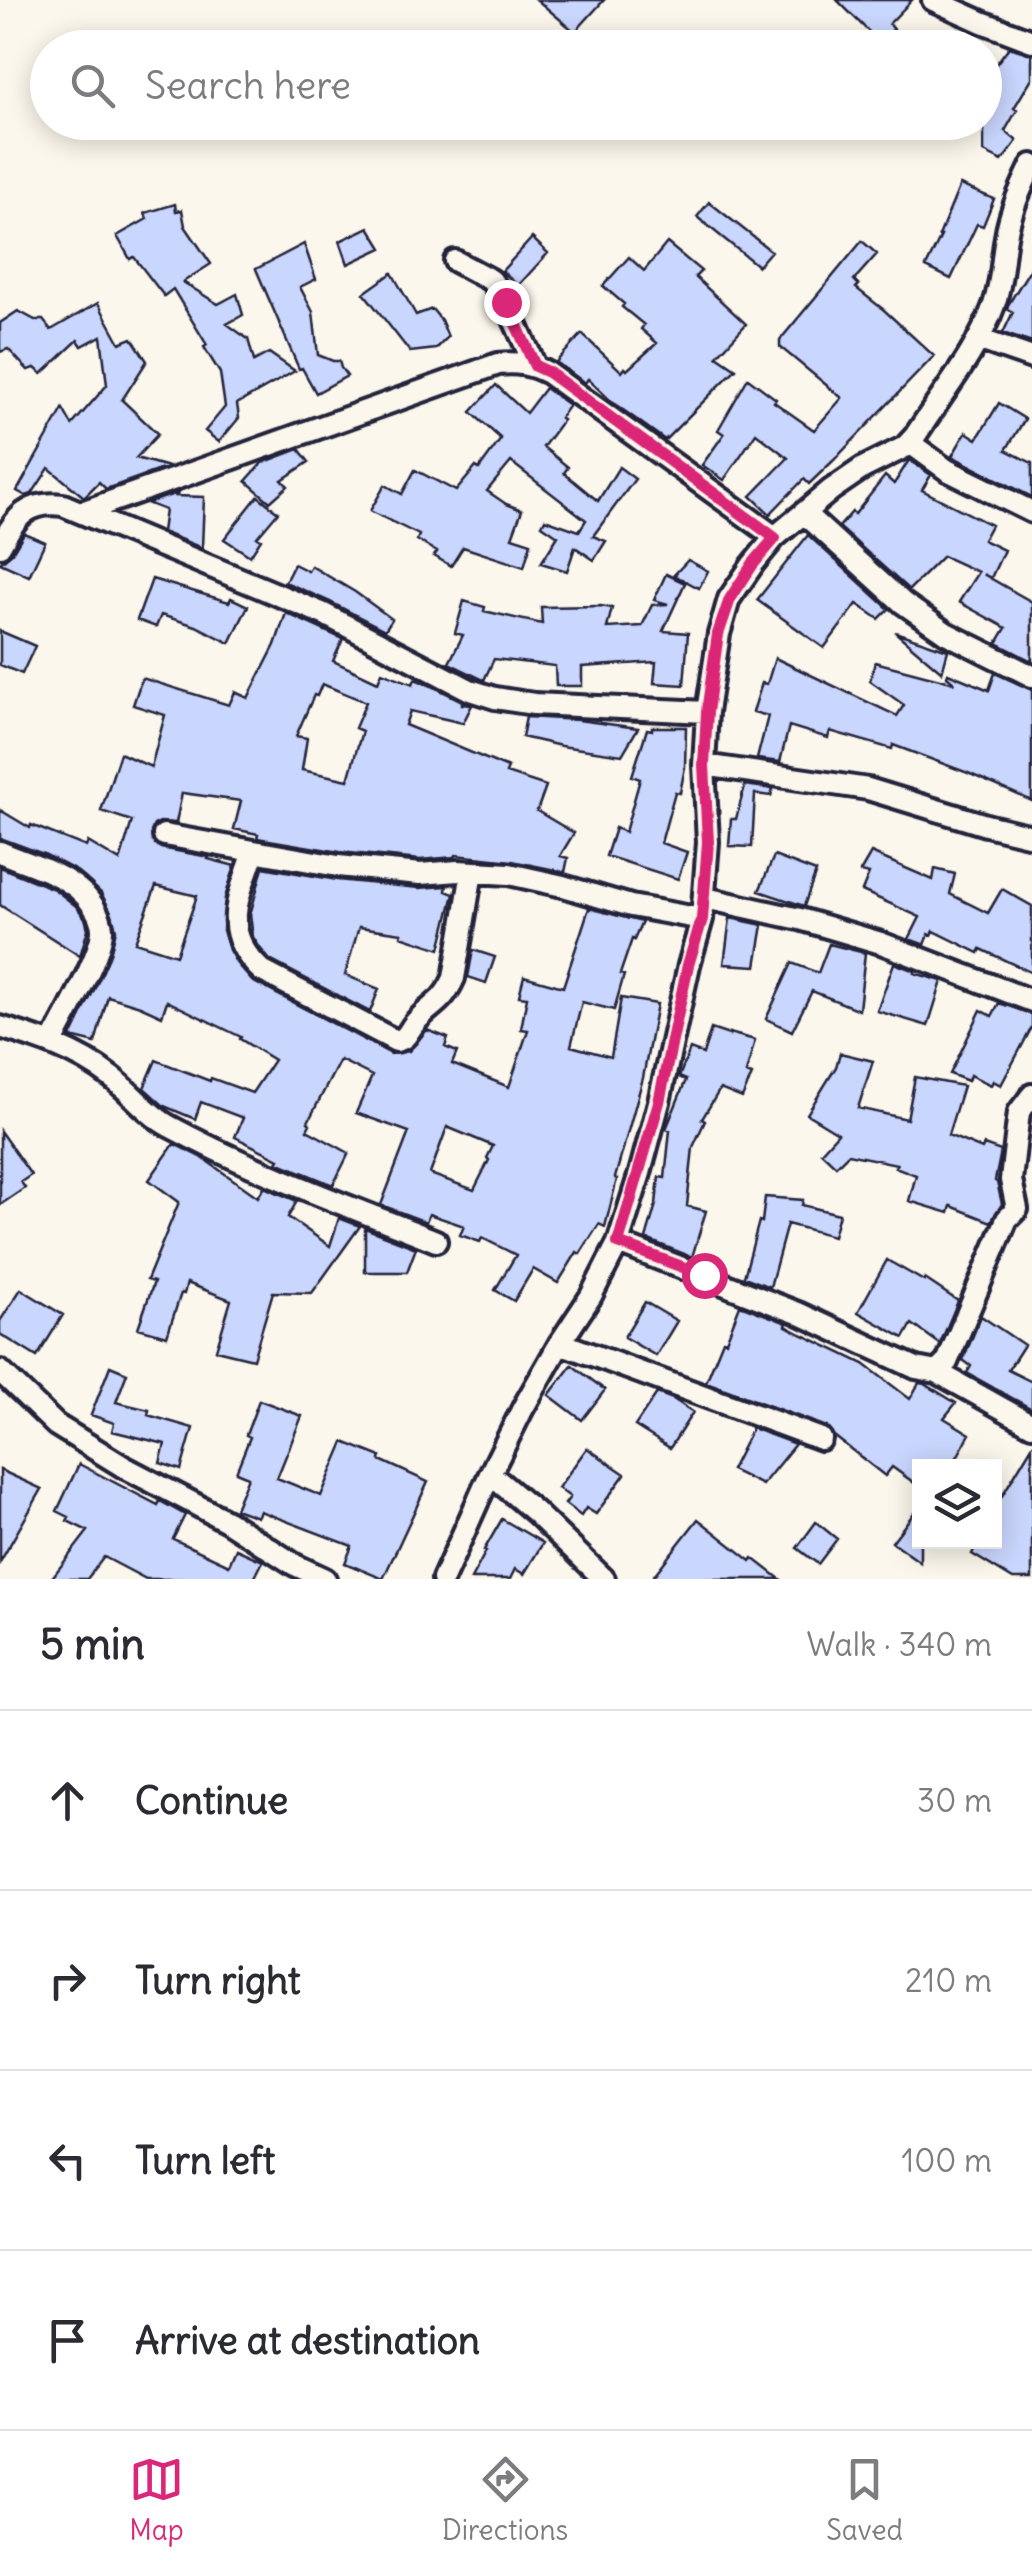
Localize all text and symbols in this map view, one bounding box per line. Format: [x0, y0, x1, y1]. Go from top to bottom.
search box [30, 30, 1002, 140]
icon: search [65, 58, 120, 113]
text: Search here [145, 62, 351, 109]
route end [484, 280, 530, 326]
route start [682, 1253, 728, 1299]
map controls [912, 1459, 1002, 1549]
button: layers [912, 1459, 1002, 1549]
text: 5 min [40, 1618, 145, 1670]
text: Walk · 340 m [806, 1624, 992, 1665]
icon: ahead [40, 1773, 95, 1828]
text: Continue [135, 1777, 288, 1824]
text: 30 m [917, 1780, 992, 1821]
icon: right [40, 1953, 95, 2008]
text: Turn right [135, 1957, 301, 2004]
text: 210 m [905, 1960, 992, 2001]
icon: left [40, 2133, 95, 2188]
text: Turn left [135, 2137, 275, 2184]
text: 100 m [902, 2140, 992, 2181]
icon: arrive [40, 2313, 95, 2368]
text: Arrive at destination [135, 2317, 480, 2364]
tab: Map [129, 2452, 184, 2548]
tab: Directions [442, 2452, 568, 2548]
tab: Saved [826, 2452, 903, 2548]

